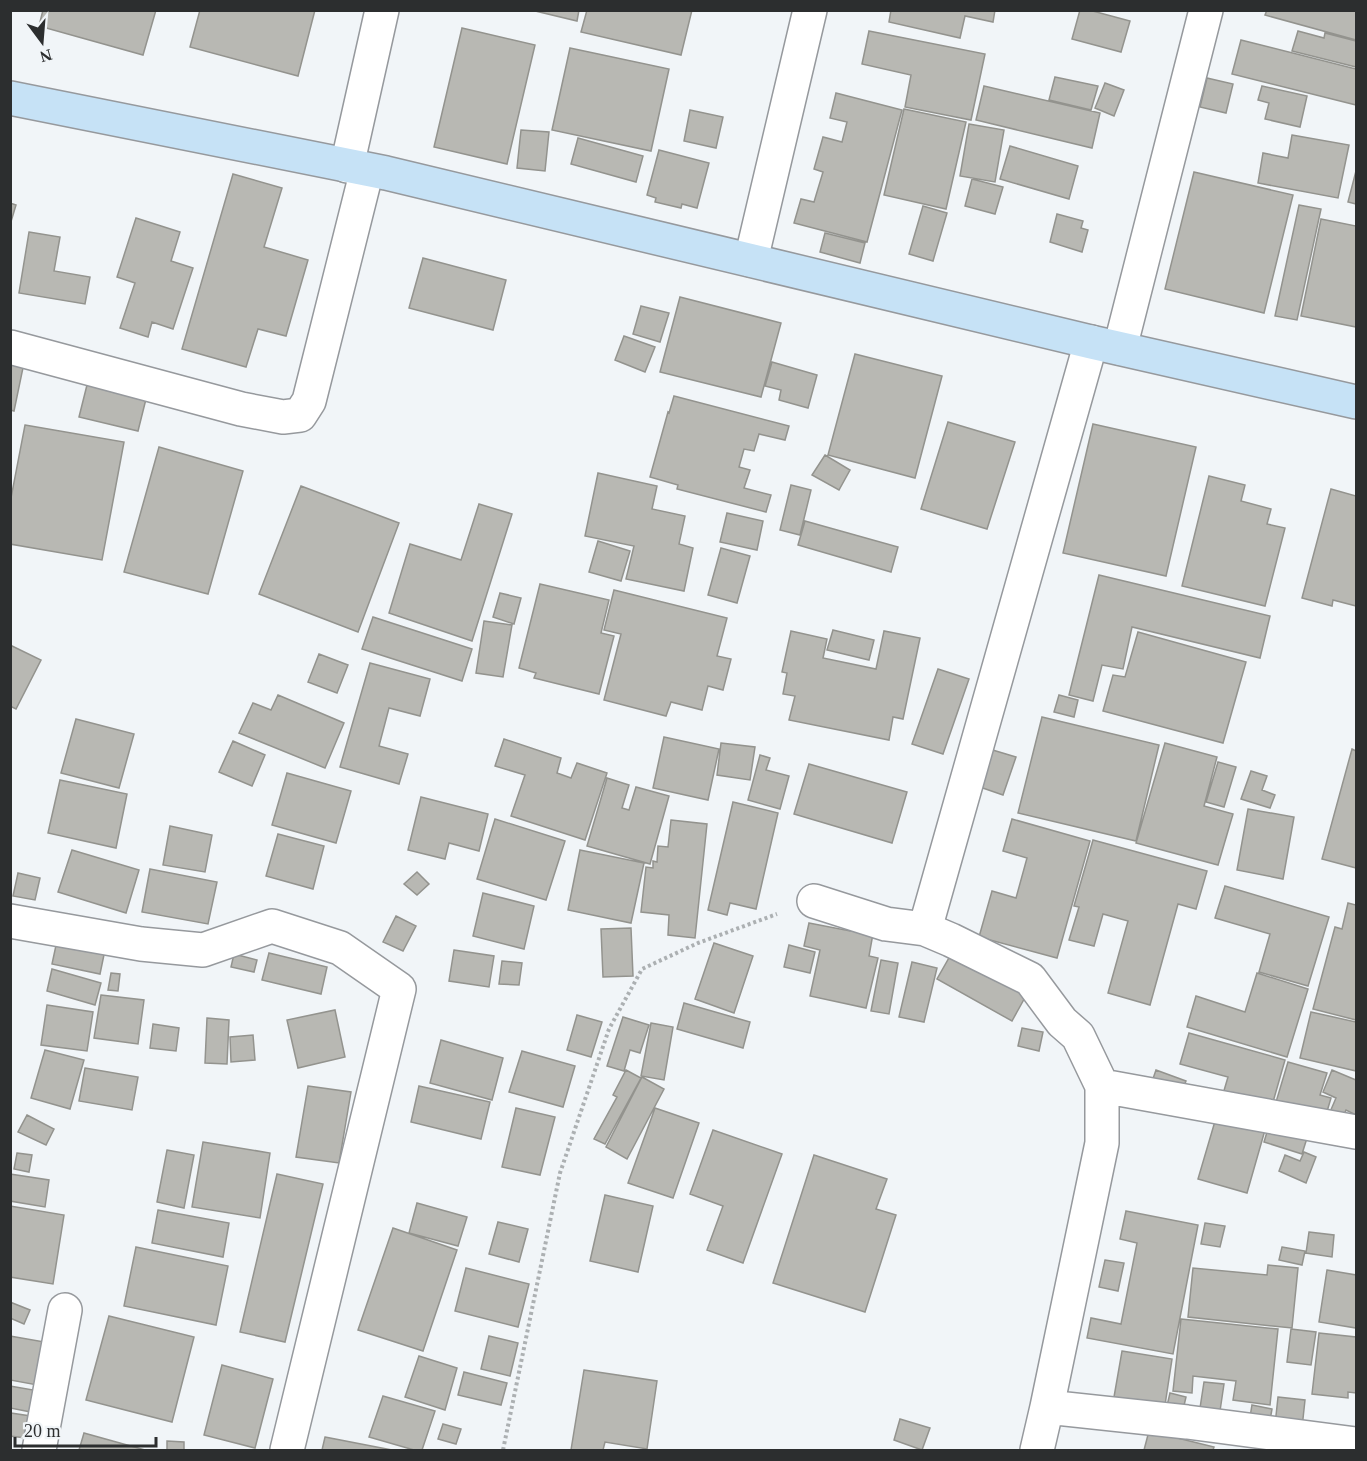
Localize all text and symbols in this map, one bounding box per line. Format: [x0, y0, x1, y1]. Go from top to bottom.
north arrow [12, 12, 72, 72]
text: N [38, 46, 54, 66]
scale bar [15, 1410, 156, 1448]
text: 20 m [24, 1421, 61, 1441]

